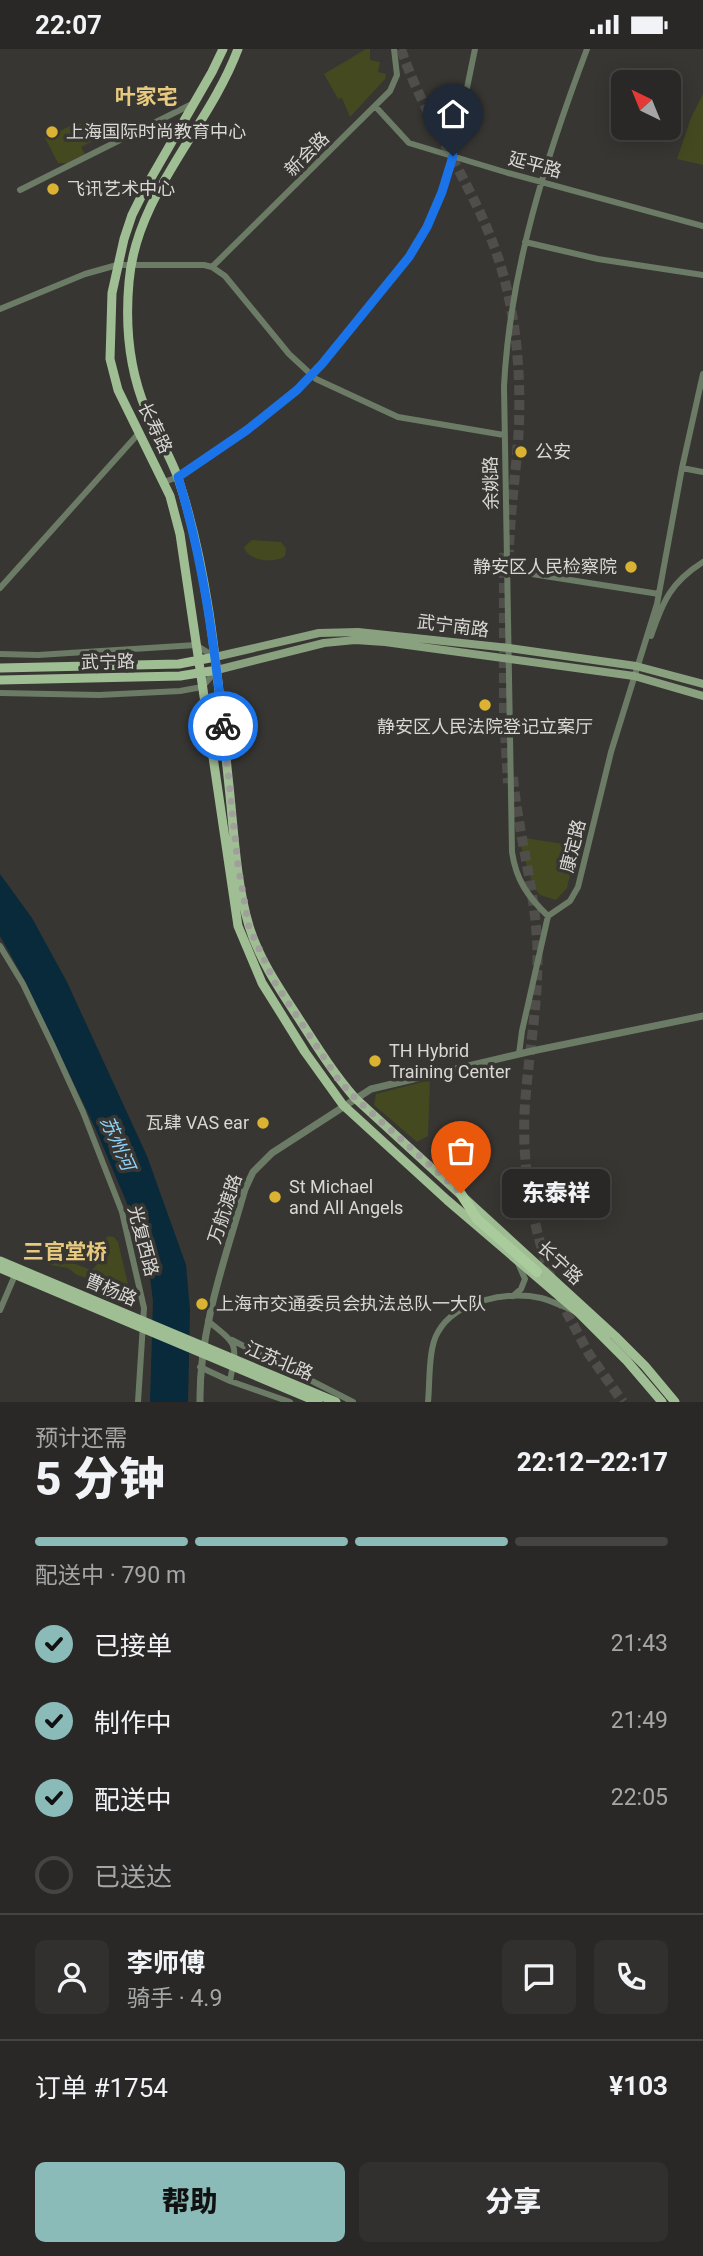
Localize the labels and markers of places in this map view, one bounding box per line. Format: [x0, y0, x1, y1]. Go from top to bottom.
pin [423, 84, 483, 156]
place label: 上海国际时尚教育中心 [66, 121, 246, 142]
marker: 上海国际时尚教育中心 [44, 124, 60, 140]
place label: 飞讯艺术中心 [67, 178, 175, 199]
marker: 飞讯艺术中心 [45, 181, 61, 197]
place label: 公安 [535, 441, 571, 462]
marker: 公安 [513, 444, 529, 460]
place label: 静安区人民检察院 [473, 556, 617, 577]
marker: 静安区人民检察院 [623, 559, 639, 575]
marker: 静安区人民法院登记立案厅 [477, 697, 493, 713]
place label: 静安区人民法院登记立案厅 [377, 716, 593, 737]
place label: TH Hybrid Training Center [389, 1040, 511, 1082]
marker: TH Hybrid Training Center [367, 1053, 383, 1069]
place label: 瓦肆 VAS ear [145, 1112, 249, 1133]
marker: 瓦肆 VAS ear [255, 1115, 271, 1131]
pin [431, 1121, 491, 1193]
callout: 东泰祥 [503, 1169, 612, 1217]
place label: St Michael and All Angels [289, 1176, 403, 1218]
marker: St Michael and All Angels [267, 1189, 283, 1205]
place label: 上海市交通委员会执法总队一大队 [216, 1293, 486, 1314]
marker: 上海市交通委员会执法总队一大队 [194, 1296, 210, 1312]

